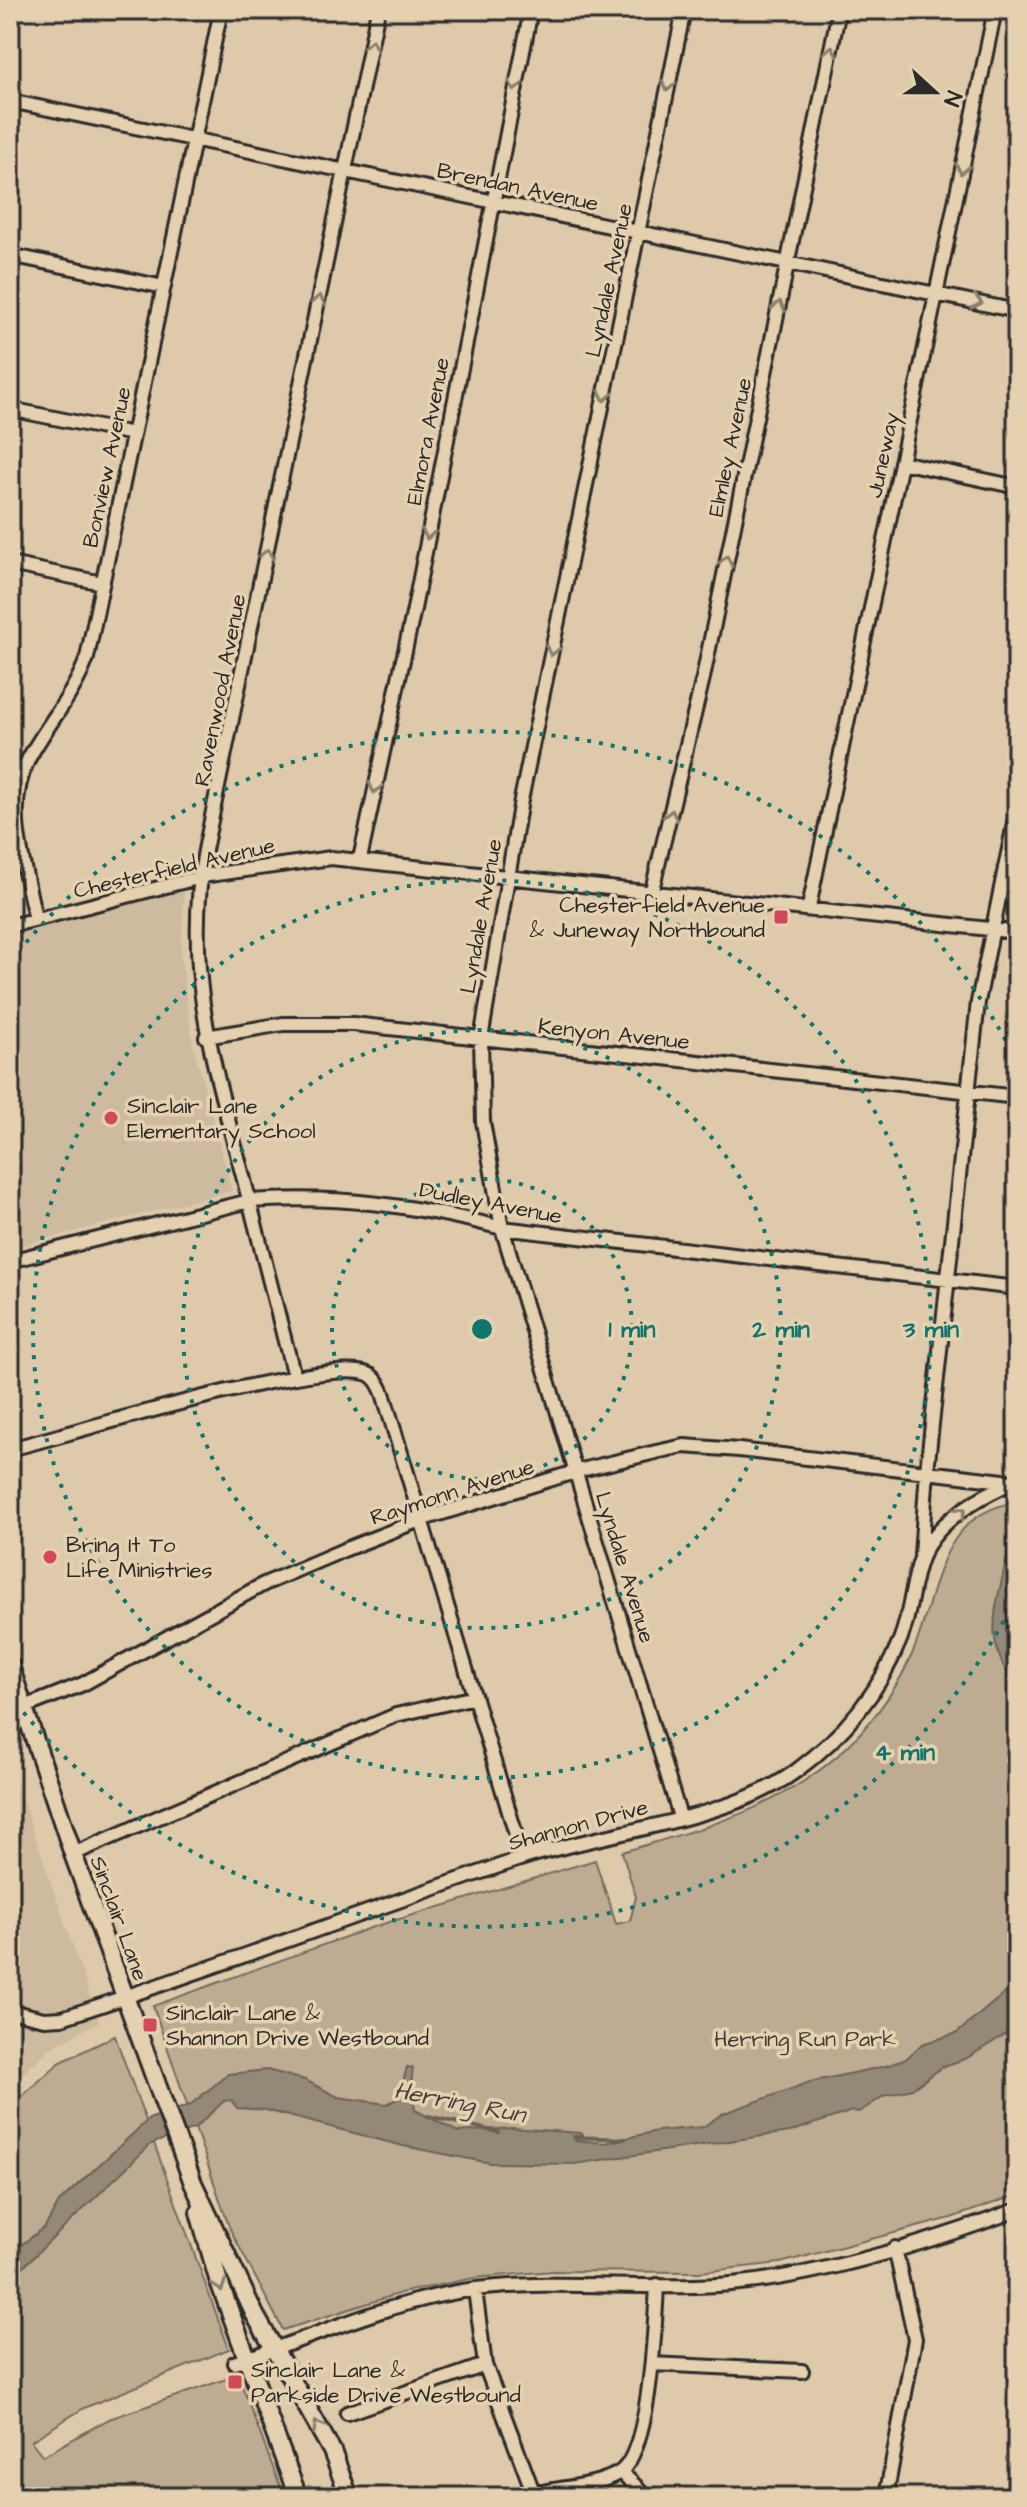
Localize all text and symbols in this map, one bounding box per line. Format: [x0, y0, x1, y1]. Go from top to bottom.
one-way arrow [362, 39, 379, 52]
one-way arrow [821, 45, 838, 58]
north arrow [895, 52, 975, 132]
one-way arrow [507, 79, 524, 93]
one-way arrow [660, 79, 677, 93]
text: N [935, 87, 969, 111]
street label: Brendan Avenue [434, 155, 601, 220]
one-way arrow [954, 161, 971, 175]
street label: Lyndale Avenue [578, 200, 642, 360]
one-way arrow [309, 293, 326, 307]
one-way arrow [970, 293, 983, 310]
one-way arrow [770, 300, 787, 313]
street label: Elmora Avenue [399, 355, 458, 508]
street label: Elmley Avenue [701, 375, 761, 520]
street label: Bonview Avenue [75, 384, 140, 551]
one-way arrow [597, 389, 614, 402]
street label: Juneway [859, 410, 909, 501]
one-way arrow [420, 527, 437, 541]
one-way arrow [258, 548, 275, 562]
one-way arrow [717, 554, 734, 567]
street label: Ravenwood Avenue [187, 591, 254, 789]
one-way arrow [544, 643, 561, 657]
one-way arrow [367, 781, 384, 795]
one-way arrow [661, 808, 678, 822]
street label: Chesterfield Avenue [71, 830, 278, 907]
street label: Lyndale Avenue [453, 836, 511, 996]
place label: Chesterfield Avenue & Juneway Northbound [530, 890, 765, 947]
marker: Chesterfield Avenue & Juneway Northbound [772, 908, 790, 926]
street label: Kenyon Avenue [537, 1011, 691, 1059]
place label: Sinclair Lane Elementary School [127, 1091, 316, 1148]
marker: Sinclair Lane Elementary School [102, 1109, 120, 1127]
street label: Dudley Avenue [417, 1174, 565, 1233]
text: 1 min [609, 1313, 656, 1347]
text: 2 min [751, 1313, 810, 1347]
text: 3 min [902, 1313, 959, 1347]
centre of rings [468, 1315, 496, 1343]
street label: Raymonn Avenue [366, 1451, 539, 1535]
street label: Lyndale Avenue [586, 1488, 662, 1647]
one-way arrow [952, 1507, 966, 1522]
place label: Bring It To Life Ministries [66, 1530, 213, 1586]
marker: Bring It To Life Ministries [41, 1548, 59, 1566]
text: 4 min [875, 1736, 935, 1770]
street label: Shannon Drive [505, 1792, 652, 1859]
street label: Sinclair Lane [82, 1852, 156, 1985]
place label: Sinclair Lane & Shannon Drive Westbound [166, 1998, 429, 2054]
marker: Sinclair Lane & Shannon Drive Westbound [141, 2016, 159, 2034]
park label: Herring Run Park [714, 2024, 896, 2056]
water label: Herring Run [391, 2074, 530, 2134]
one-way arrow [211, 2278, 227, 2292]
place label: Sinclair Lane & Parkside Drive Westbound [251, 2355, 521, 2411]
marker: Sinclair Lane & Parkside Drive Westbound [226, 2373, 244, 2391]
one-way arrow [312, 2420, 328, 2435]

